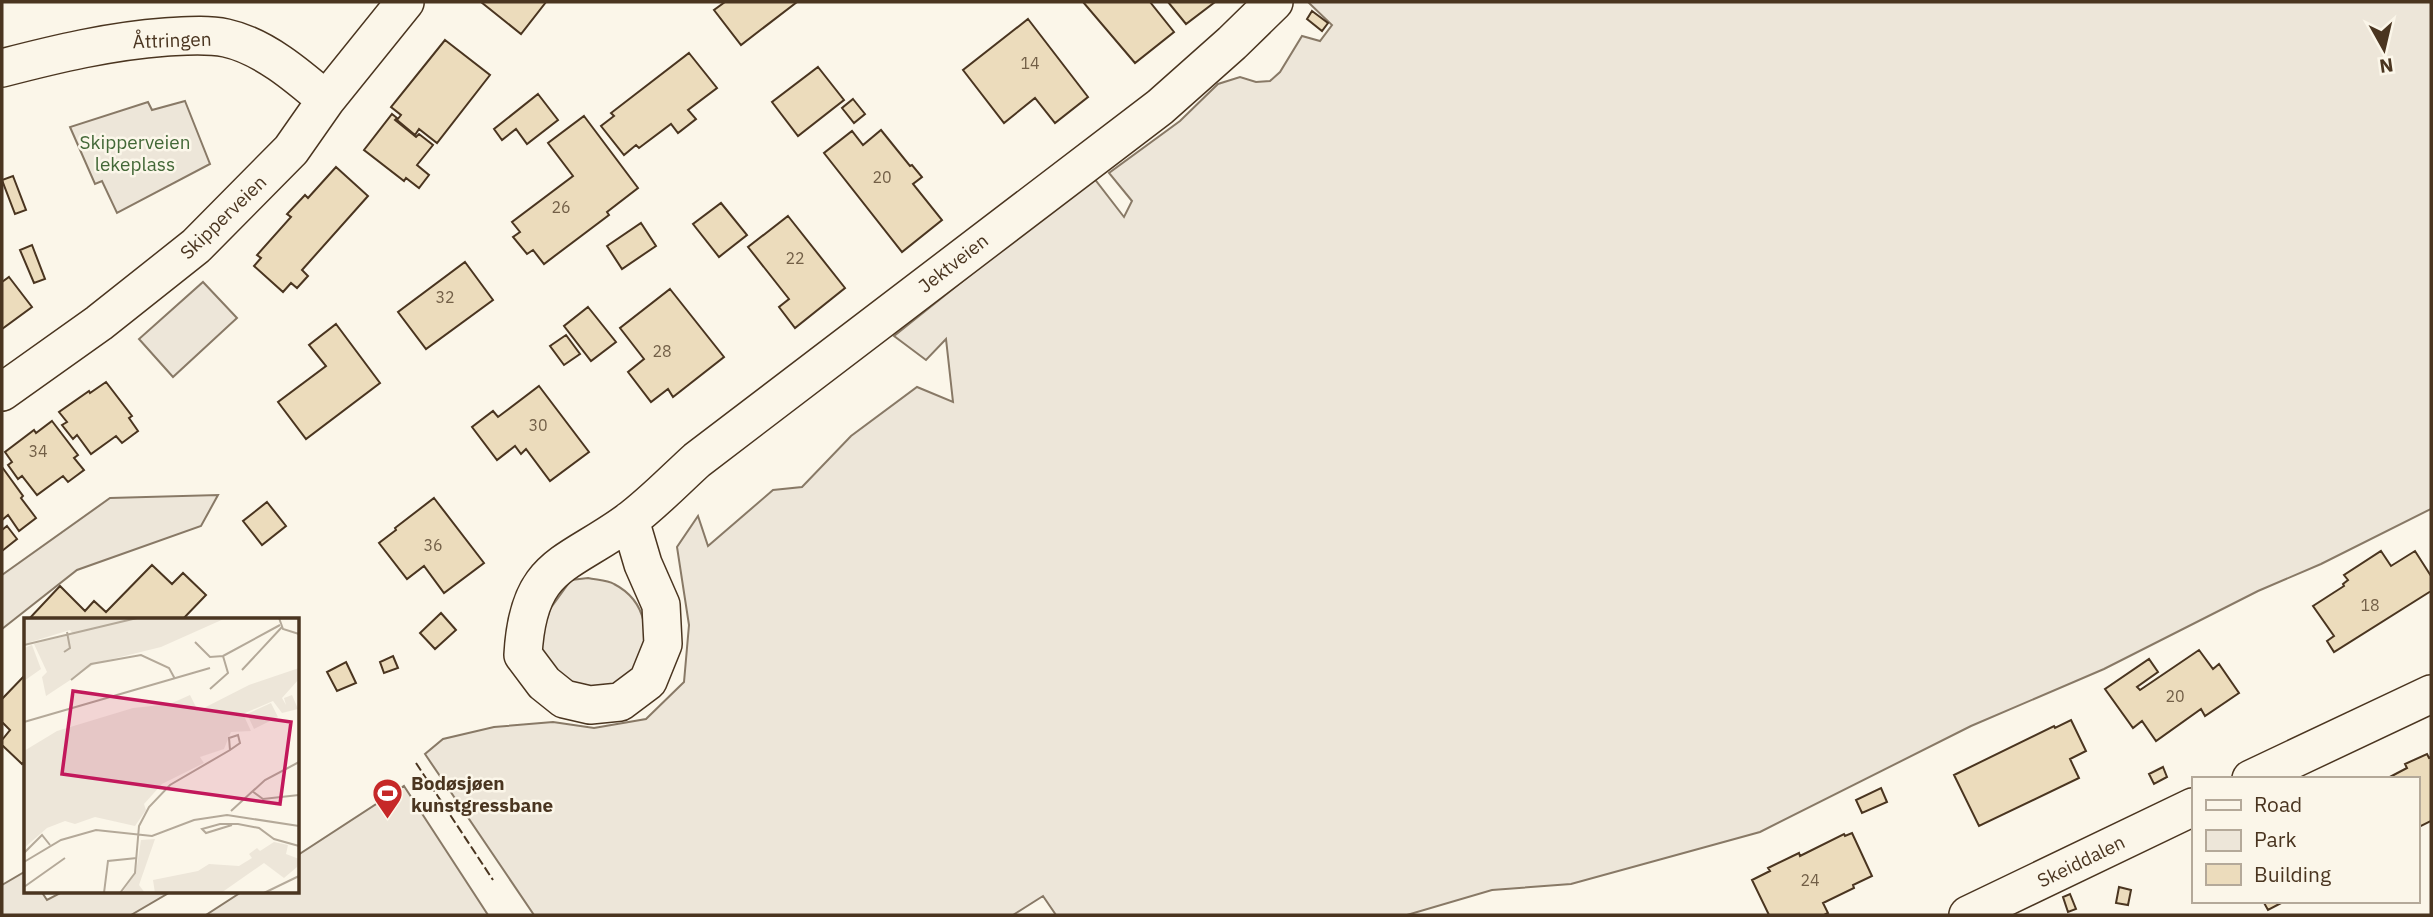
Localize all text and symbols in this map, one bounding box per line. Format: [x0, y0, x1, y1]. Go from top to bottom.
north arrow [2349, 14, 2419, 84]
street label: Åttringen [132, 27, 212, 53]
house number: 14 [1020, 53, 1040, 73]
text: N [2378, 53, 2395, 79]
park label: Skipperveien lekeplass [79, 130, 191, 176]
house number: 20 [872, 167, 892, 187]
street label: Skipperveien [175, 170, 271, 264]
house number: 26 [551, 197, 571, 217]
street label: Jektveien [913, 228, 993, 298]
house number: 22 [785, 248, 805, 268]
house number: 32 [435, 287, 455, 307]
house number: 28 [652, 341, 672, 361]
house number: 30 [528, 415, 548, 435]
house number: 34 [28, 441, 48, 461]
house number: 36 [423, 535, 443, 555]
house number: 18 [2360, 595, 2380, 615]
inset map [24, 618, 299, 892]
house number: 20 [2165, 686, 2185, 706]
place label: Bodøsjøen kunstgressbane [411, 771, 553, 817]
sports icon: Bodøsjøen kunstgressbane [371, 777, 405, 821]
legend [2192, 777, 2419, 903]
text: Road [2254, 790, 2302, 818]
text: Park [2254, 825, 2297, 853]
street label: Skeiddalen [2033, 830, 2129, 892]
text: Building [2254, 860, 2331, 888]
house number: 24 [1800, 870, 1820, 890]

